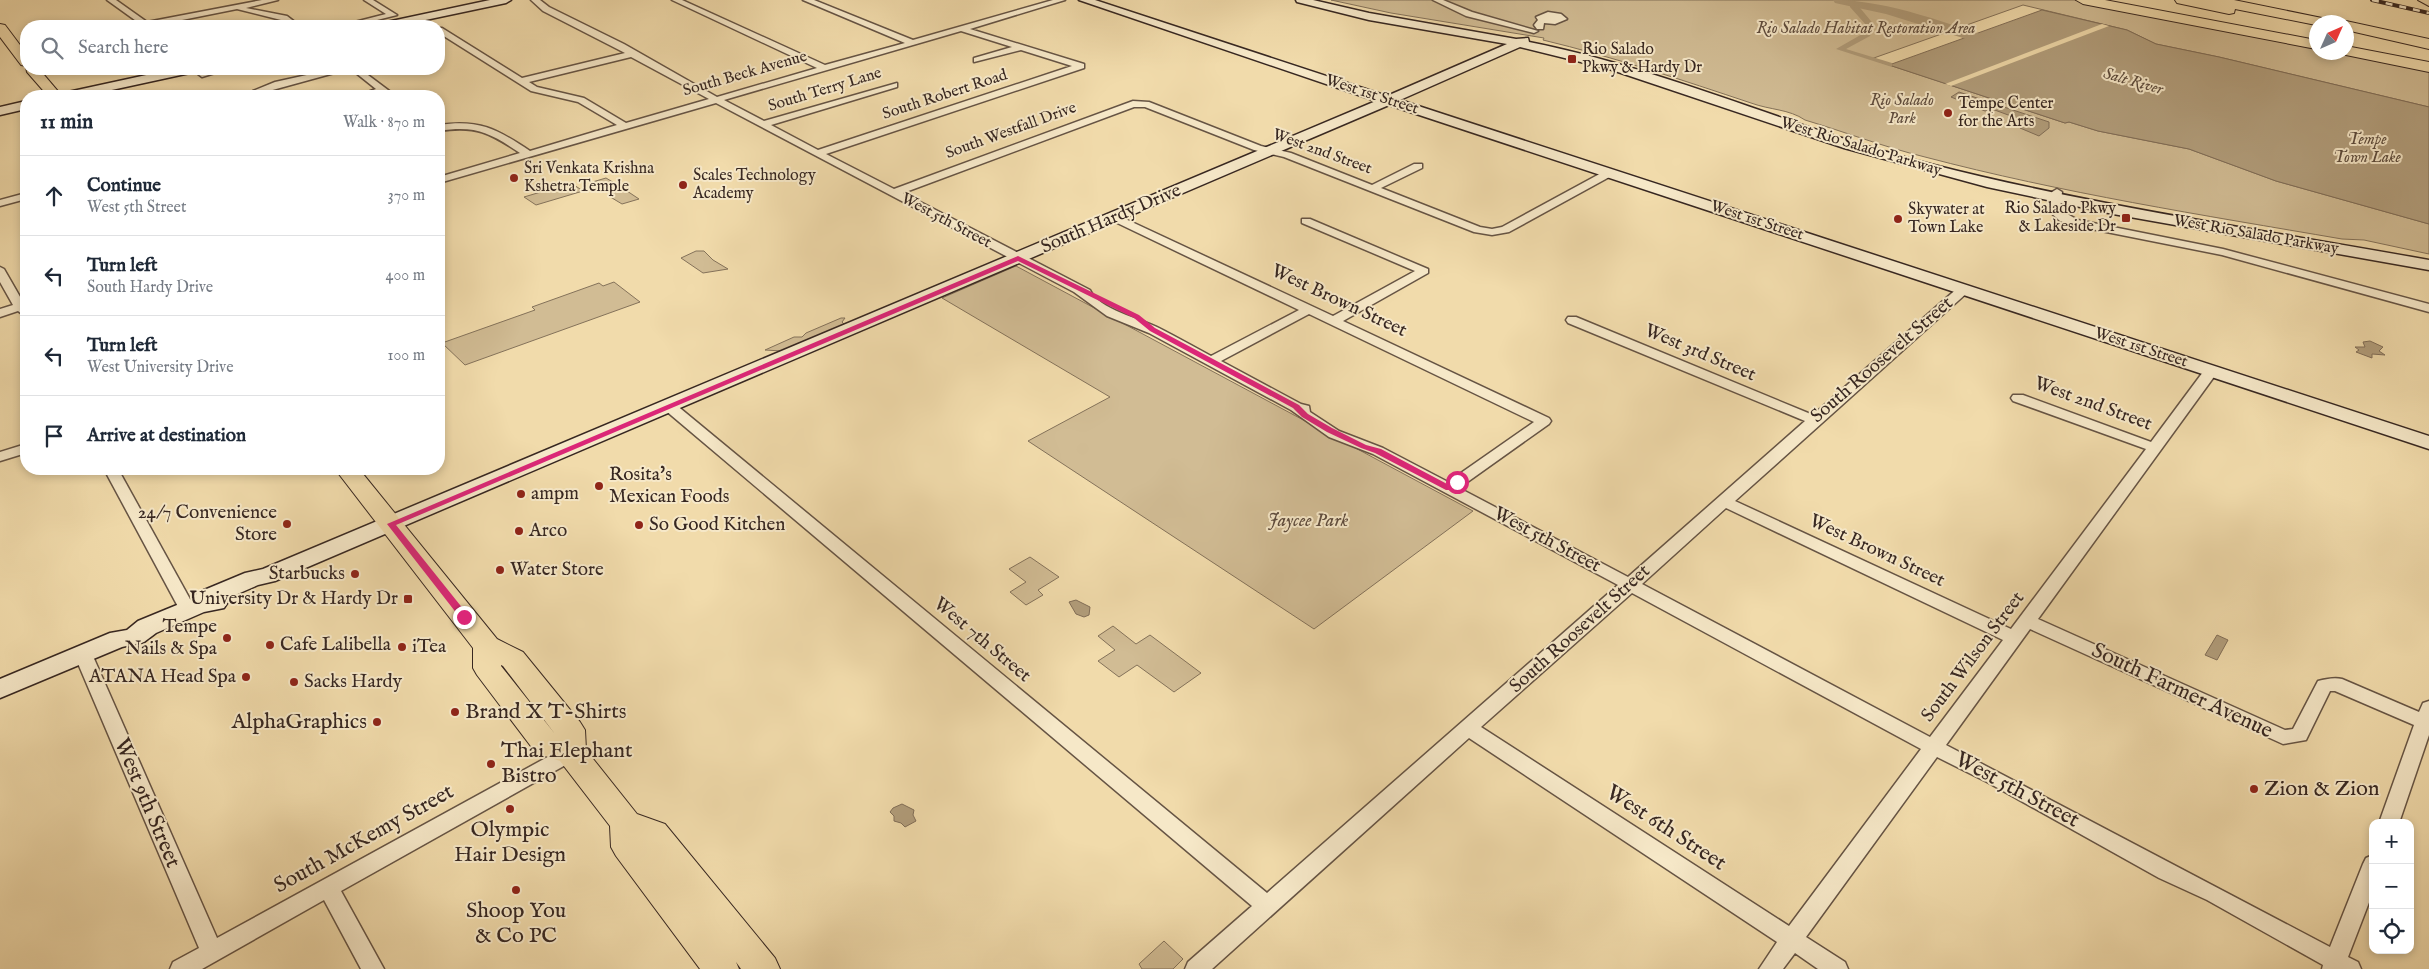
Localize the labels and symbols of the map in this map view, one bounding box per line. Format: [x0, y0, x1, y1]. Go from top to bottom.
north arrow [2309, 15, 2354, 60]
park label: Rio Salado Habitat Restoration Area [1757, 19, 1975, 39]
place label: Rio Salado Pkwy & Hardy Dr [1582, 40, 1702, 78]
street label: South Beck Avenue [681, 47, 809, 101]
marker: Rio Salado Pkwy & Hardy Dr [1566, 53, 1578, 65]
street label: South Terry Lane [766, 63, 884, 117]
water label: Salt River [2101, 64, 2167, 100]
street label: South Robert Road [880, 65, 1010, 125]
street label: West 1st Street [1323, 71, 1422, 120]
park label: Rio Salado Park [1870, 91, 1934, 129]
place label: Tempe Center for the Arts [1958, 94, 2054, 132]
street label: South Westfall Drive [943, 98, 1079, 164]
marker: Tempe Center for the Arts [1942, 107, 1954, 119]
street label: West Rio Salado Parkway [1778, 113, 1944, 181]
street label: West 2nd Street [1270, 125, 1375, 179]
water label: Tempe Town Lake [2333, 130, 2401, 168]
place label: Sri Venkata Krishna Kshetra Temple [524, 159, 654, 197]
place label: Scales Technology Academy [692, 166, 816, 204]
marker: Sri Venkata Krishna Kshetra Temple [508, 172, 520, 184]
marker: Scales Technology Academy [677, 179, 689, 191]
street label: South Hardy Drive [1037, 179, 1185, 259]
street label: West 5th Street [897, 189, 995, 253]
street label: West 1st Street [1708, 197, 1807, 246]
place label: Rio Salado Pkwy & Lakeside Dr [2004, 199, 2116, 237]
place label: Skywater at Town Lake [1908, 200, 1985, 238]
street label: West Rio Salado Parkway [2172, 211, 2340, 259]
marker: Rio Salado Pkwy & Lakeside Dr [2120, 212, 2132, 224]
marker: Skywater at Town Lake [1892, 213, 1904, 225]
street label: West Brown Street [1267, 259, 1411, 343]
street label: South Roosevelt Street [1806, 291, 1959, 428]
street label: West 3rd Street [1641, 319, 1760, 387]
street label: West 1st Street [2092, 324, 2191, 373]
street label: West 2nd Street [2031, 372, 2156, 437]
place label: Rosita's Mexican Foods [609, 463, 730, 509]
route start [1446, 471, 1469, 494]
marker: Rosita's Mexican Foods [593, 480, 605, 492]
place label: ampm [531, 482, 579, 506]
marker: ampm [515, 488, 527, 500]
place label: 24/7 Convenience Store [138, 501, 277, 547]
street label: West 5th Street [1489, 502, 1605, 579]
park label: Jaycee Park [1268, 509, 1349, 533]
street label: West Brown Street [1805, 509, 1949, 593]
place label: So Good Kitchen [649, 513, 785, 537]
marker: 24/7 Convenience Store [281, 518, 293, 530]
place label: Arco [528, 519, 567, 543]
marker: So Good Kitchen [633, 519, 645, 531]
marker: Arco [513, 525, 525, 537]
place label: Water Store [510, 558, 604, 582]
street label: South Roosevelt Street [1505, 559, 1656, 698]
place label: Starbucks [269, 562, 345, 586]
marker: Water Store [494, 564, 506, 576]
marker: Starbucks [349, 568, 361, 580]
place label: University Dr & Hardy Dr [189, 587, 398, 611]
street label: South Wilson Street [1916, 587, 2030, 727]
street label: West 7th Street [928, 592, 1036, 688]
marker: University Dr & Hardy Dr [402, 593, 414, 605]
route end [453, 606, 476, 629]
place label: Tempe Nails & Spa [125, 615, 218, 661]
marker: Tempe Nails & Spa [221, 632, 233, 644]
place label: Cafe Lalibella [280, 633, 392, 657]
place label: iTea [412, 635, 447, 659]
street label: South Farmer Avenue [2087, 637, 2277, 745]
marker: Cafe Lalibella [264, 639, 276, 651]
marker: iTea [396, 641, 408, 653]
place label: ATANA Head Spa [88, 665, 237, 689]
place label: Sacks Hardy [304, 670, 403, 694]
marker: ATANA Head Spa [240, 671, 252, 683]
marker: Sacks Hardy [288, 676, 300, 688]
place label: Brand X T-Shirts [465, 698, 626, 726]
marker: Brand X T-Shirts [449, 706, 461, 718]
place label: AlphaGraphics [230, 708, 367, 736]
marker: AlphaGraphics [371, 716, 383, 728]
street label: West 9th Street [107, 734, 187, 873]
place label: Thai Elephant Bistro [501, 737, 633, 790]
street label: West 5th Street [1950, 746, 2084, 835]
marker: Thai Elephant Bistro [485, 758, 497, 770]
place label: Zion & Zion [2264, 775, 2380, 803]
street label: South McKemy Street [269, 778, 459, 900]
street label: West 6th Street [1600, 779, 1732, 878]
marker: Zion & Zion [2248, 783, 2260, 795]
marker: Olympic Hair Design [504, 803, 516, 815]
place label: Olympic Hair Design [454, 816, 566, 869]
marker: Shoop You & Co PC [510, 884, 522, 896]
place label: Shoop You & Co PC [466, 897, 566, 950]

